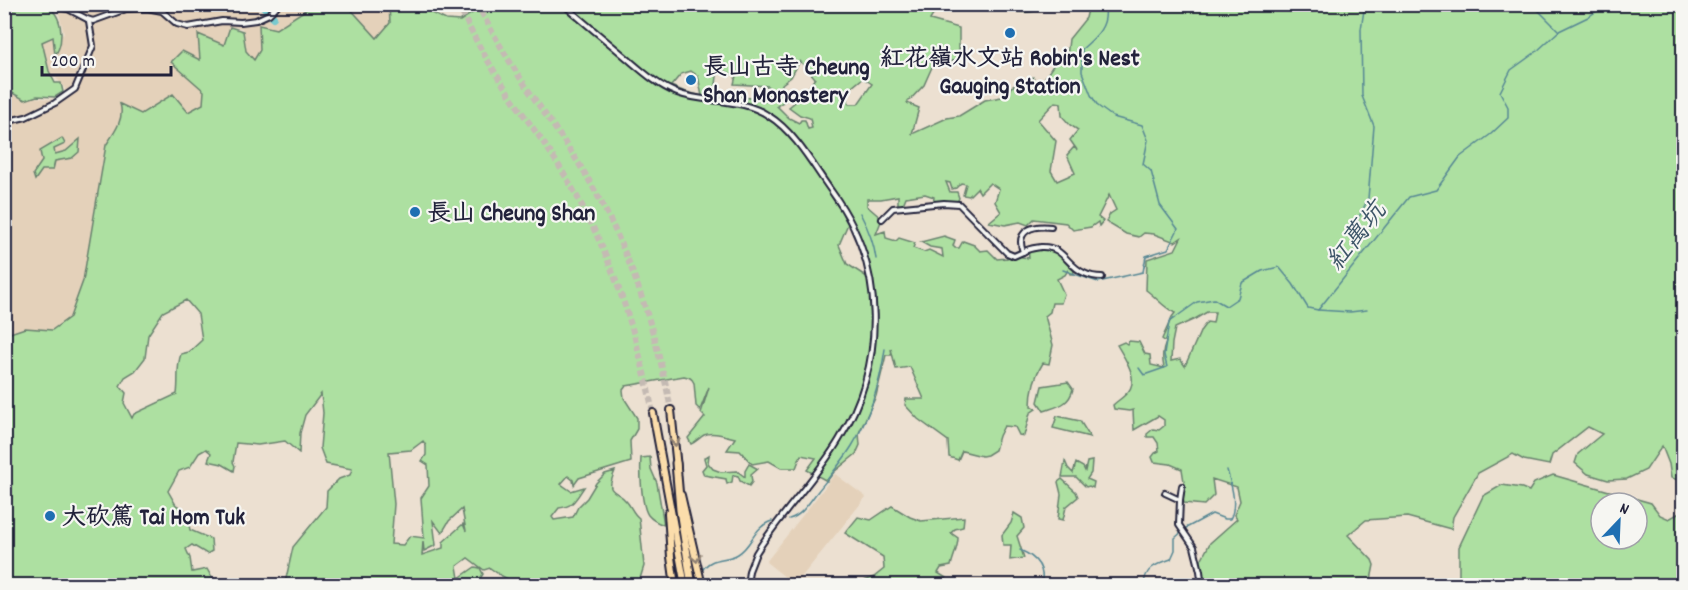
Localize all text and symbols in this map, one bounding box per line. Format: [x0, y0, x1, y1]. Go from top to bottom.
marker: 紅花嶺水文站 Robin's Nest Gauging Station [1003, 26, 1017, 40]
scale bar [42, 39, 171, 77]
place label: 紅花嶺水文站 Robin's Nest Gauging Station [880, 43, 1140, 105]
text: 200 m [51, 50, 95, 75]
place label: 長山古寺 Cheung Shan Monastery [703, 52, 870, 114]
marker: 長山古寺 Cheung Shan Monastery [684, 73, 698, 87]
water label: 紅萬坑 [1319, 193, 1399, 279]
place label: 長山 Cheung Shan [427, 198, 595, 232]
marker: 長山 Cheung Shan [408, 205, 422, 219]
one-way arrow [668, 437, 680, 446]
north arrow [1589, 491, 1649, 551]
text: N [1616, 497, 1632, 522]
place label: 大砍篤 Tai Hom Tuk [62, 502, 245, 536]
marker: 大砍篤 Tai Hom Tuk [43, 509, 57, 523]
one-way arrow [689, 553, 702, 563]

